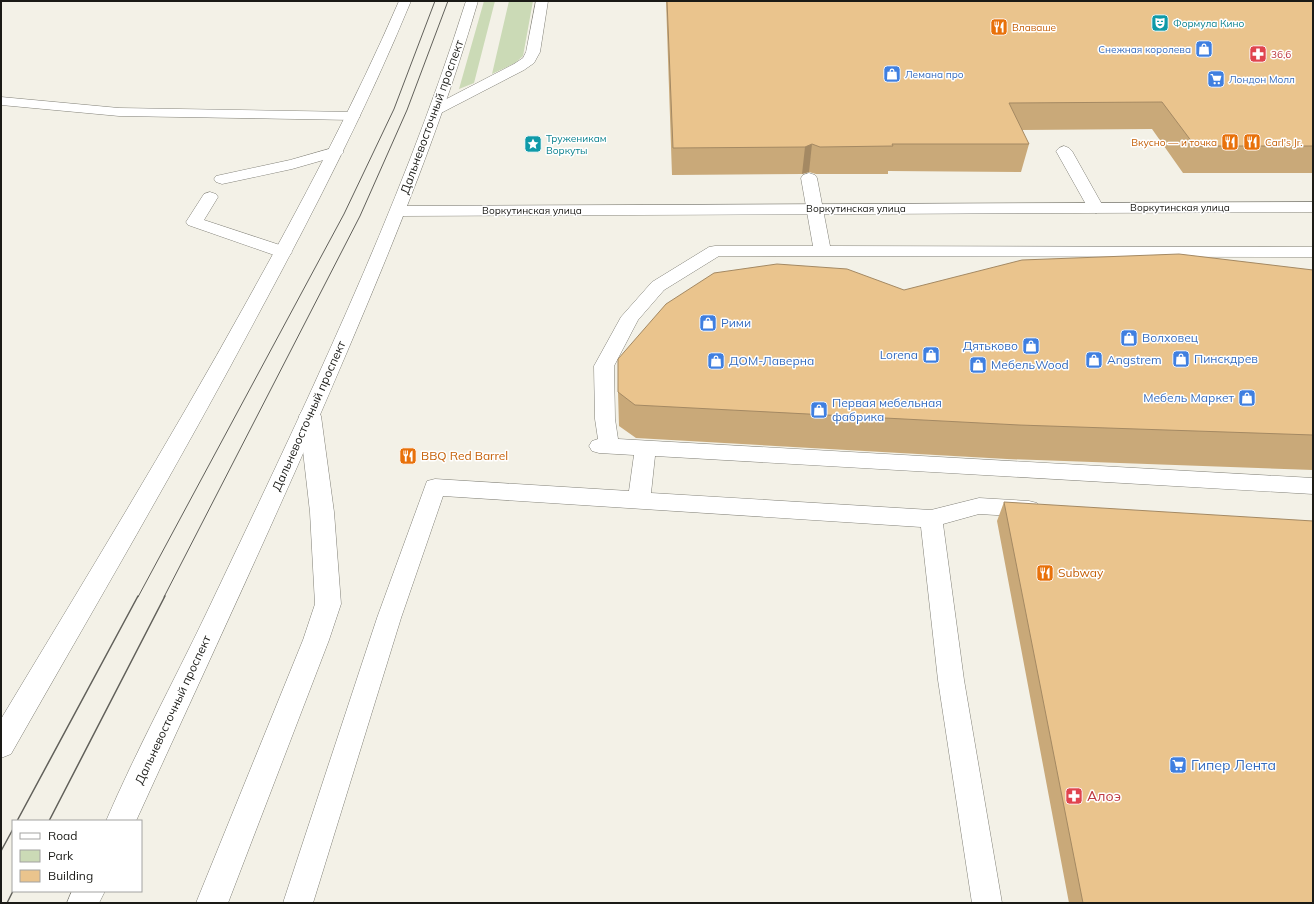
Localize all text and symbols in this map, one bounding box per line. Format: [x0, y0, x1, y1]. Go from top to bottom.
theatre icon: Формула Кино [1150, 13, 1170, 33]
restaurant icon: Влаваше [989, 17, 1009, 37]
place label: Формула Кино [1173, 17, 1245, 30]
place label: Влаваше [1012, 21, 1057, 34]
street label: Дальневосточный проспект [397, 37, 467, 196]
shop icon: Снежная королева [1194, 39, 1214, 59]
place label: Снежная королева [1098, 43, 1191, 56]
pharmacy icon: 36,6 [1248, 44, 1268, 64]
place label: 36,6 [1271, 48, 1291, 61]
shop icon: Лемана про [882, 64, 902, 84]
place label: Лемана про [905, 68, 964, 81]
supermarket icon: Лондон Молл [1206, 69, 1226, 89]
place label: Лондон Молл [1229, 73, 1295, 86]
place label: Труженикам Воркуты [546, 132, 606, 157]
restaurant icon: Вкусно — и точка [1220, 132, 1240, 152]
restaurant icon: Carl's Jr. [1242, 132, 1262, 152]
place icon: Труженикам Воркуты [523, 134, 543, 154]
place label: Вкусно — и точка [1131, 136, 1217, 149]
place label: Carl's Jr. [1265, 136, 1302, 149]
street label: Воркутинская улица [1130, 201, 1230, 214]
street label: Воркутинская улица [806, 202, 906, 215]
street label: Воркутинская улица [482, 204, 582, 217]
shop icon: Рими [698, 313, 718, 333]
place label: Рими [721, 315, 751, 330]
shop icon: Волховец [1119, 328, 1139, 348]
place label: Волховец [1142, 330, 1198, 345]
shop icon: Дятьково [1021, 336, 1041, 356]
street label: Дальневосточный проспект [269, 338, 349, 493]
place label: Дятьково [963, 338, 1018, 353]
shop icon: Lorena [921, 345, 941, 365]
place label: Lorena [880, 347, 918, 362]
shop icon: Пинскдрев [1171, 349, 1191, 369]
shop icon: Angstrem [1084, 350, 1104, 370]
shop icon: ДОМ-Лаверна [706, 351, 726, 371]
place label: Пинскдрев [1194, 351, 1258, 366]
place label: Angstrem [1107, 352, 1162, 367]
place label: ДОМ-Лаверна [729, 353, 814, 368]
shop icon: МебельWood [968, 355, 988, 375]
place label: МебельWood [991, 357, 1069, 372]
shop icon: Мебель Маркет [1237, 388, 1257, 408]
place label: Мебель Маркет [1143, 390, 1235, 405]
place label: Первая мебельная фабрика [832, 395, 942, 424]
shop icon: Первая мебельная фабрика [809, 400, 829, 420]
restaurant icon: BBQ Red Barrel [398, 446, 418, 466]
place label: BBQ Red Barrel [421, 448, 508, 463]
restaurant icon: Subway [1035, 563, 1055, 583]
place label: Subway [1058, 565, 1104, 580]
street label: Дальневосточный проспект [131, 632, 214, 787]
supermarket icon: Гипер Лента [1168, 755, 1188, 775]
place label: Гипер Лента [1191, 756, 1276, 774]
pharmacy icon: Алоэ [1064, 786, 1084, 806]
place label: Алоэ [1087, 787, 1121, 805]
legend [12, 820, 142, 892]
text: Road [48, 828, 77, 843]
text: Park [48, 848, 74, 863]
text: Building [48, 868, 93, 883]

